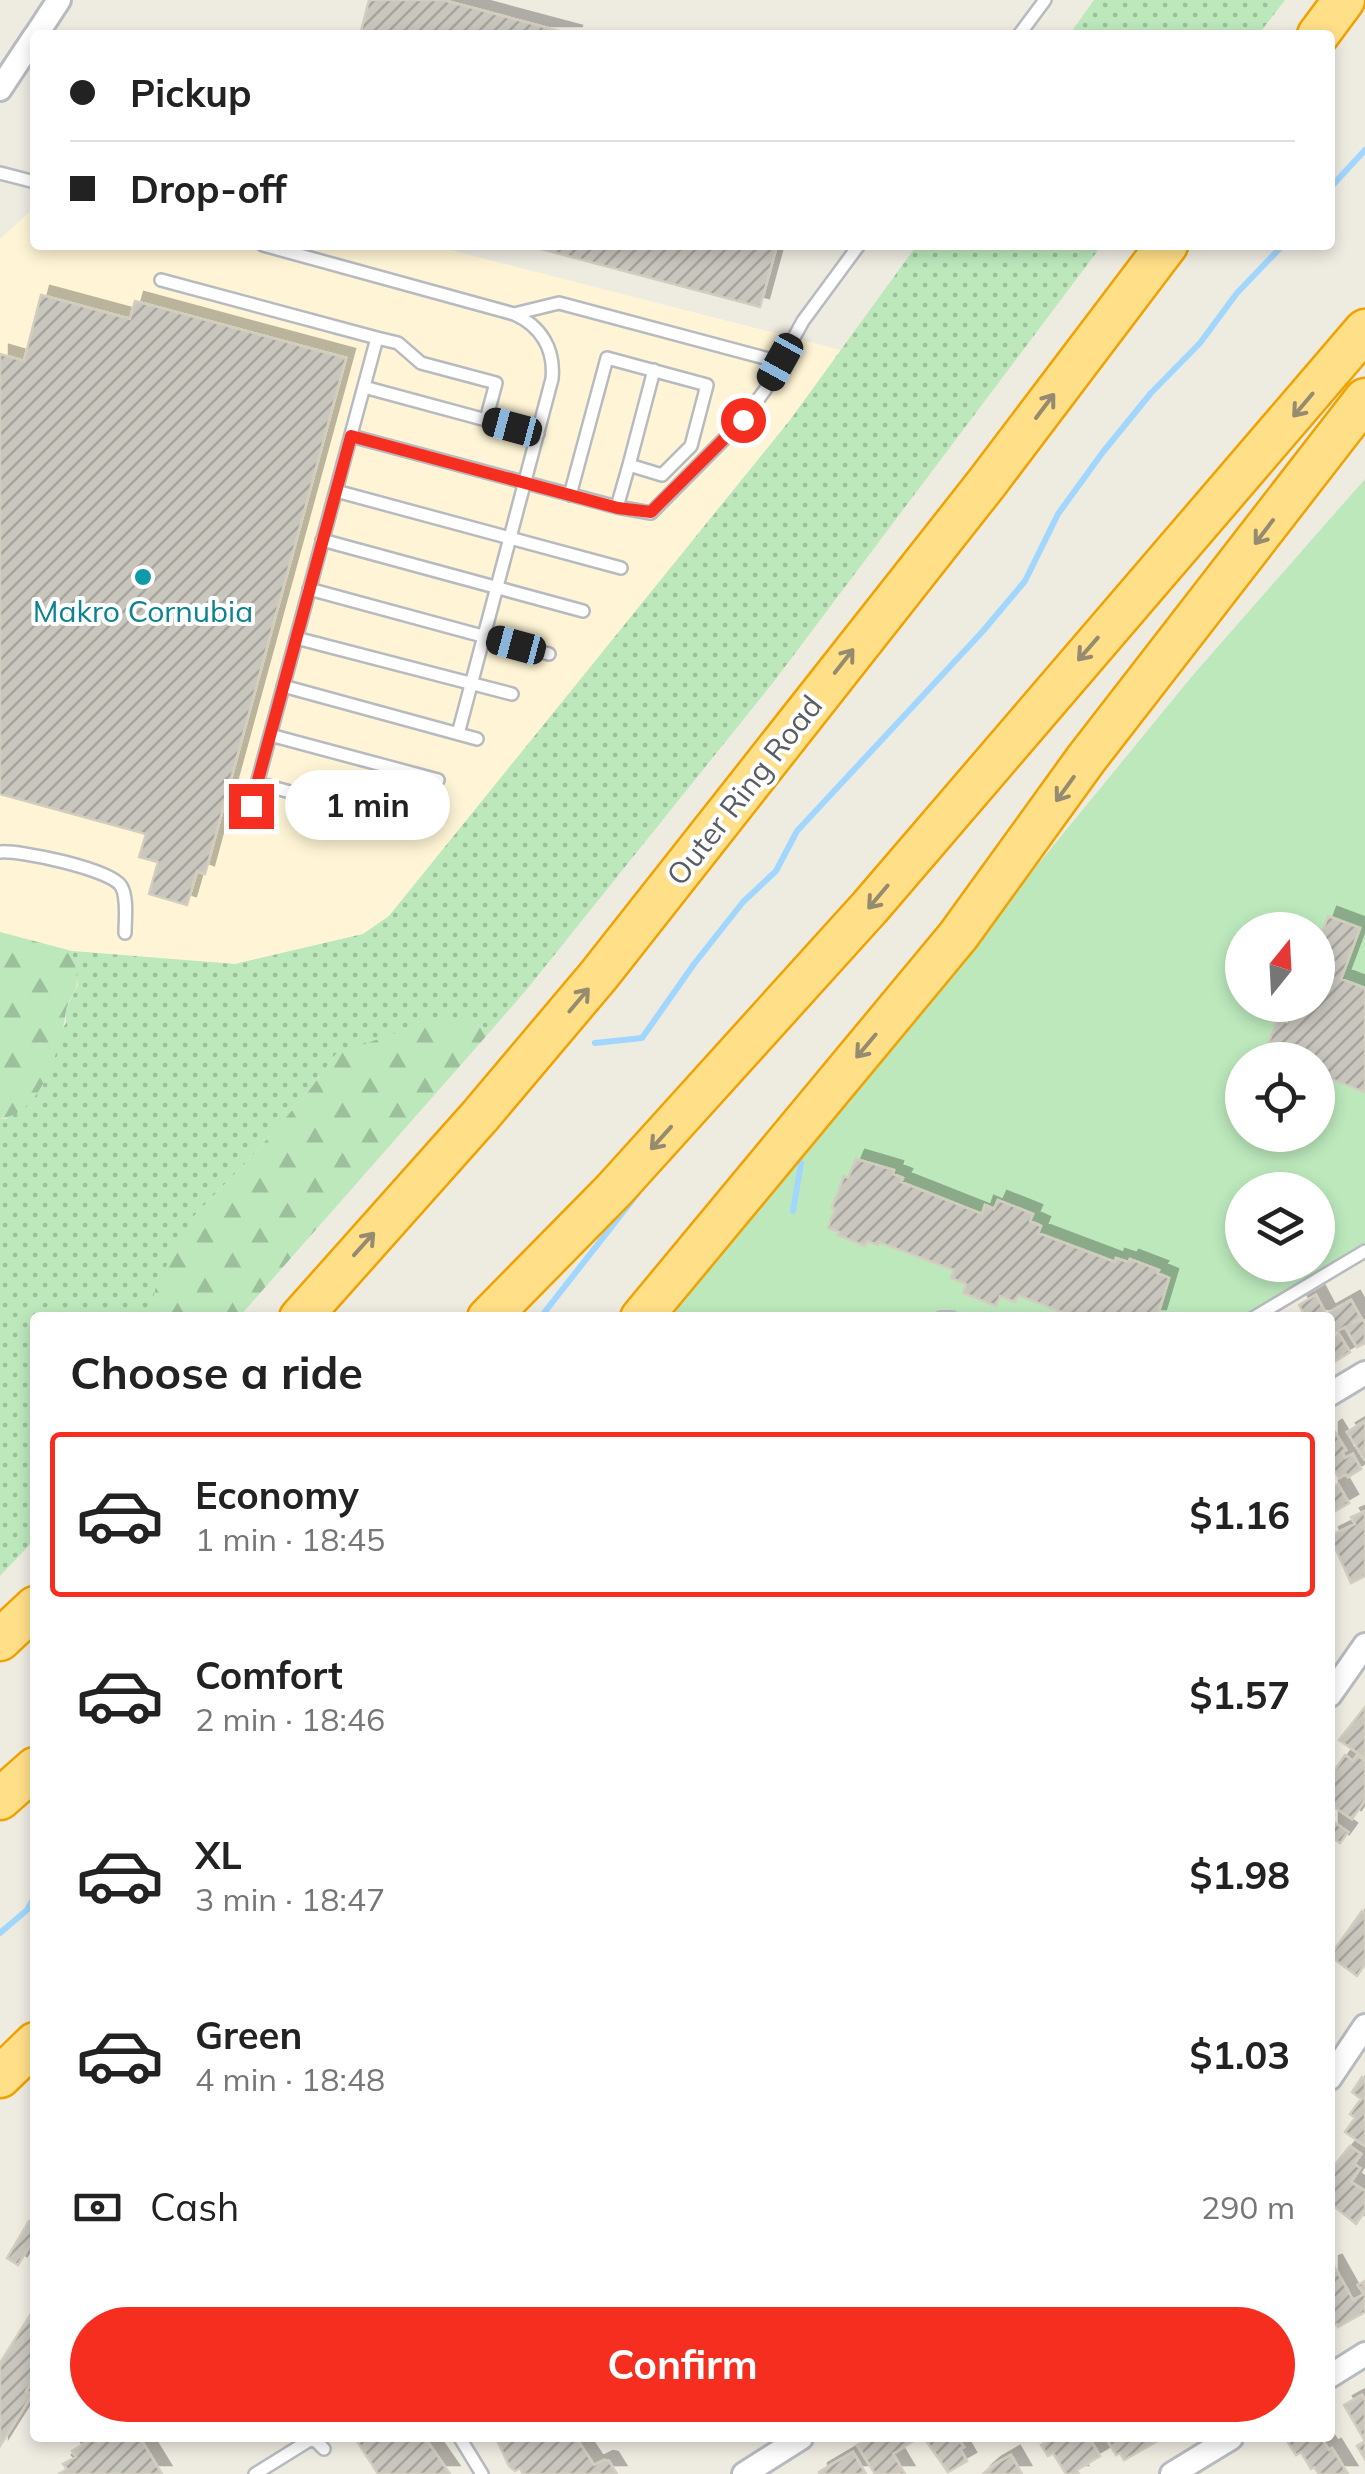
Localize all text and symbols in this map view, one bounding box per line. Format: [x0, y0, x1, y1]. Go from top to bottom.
text: Pickup [130, 69, 252, 117]
text: Drop-off [130, 165, 287, 213]
car [752, 328, 808, 396]
one-way arrow [1292, 391, 1314, 417]
one-way arrow [1035, 393, 1056, 420]
route start [721, 398, 766, 443]
car [479, 405, 545, 449]
one-way arrow [1253, 518, 1274, 545]
marker: Makro Cornubia [132, 566, 154, 588]
place label: Makro Cornubia [33, 592, 253, 630]
car [483, 623, 549, 667]
one-way arrow [1077, 636, 1100, 661]
one-way arrow [832, 649, 854, 675]
street label: Outer Ring Road [658, 687, 830, 893]
callout: 1 min [286, 771, 451, 841]
one-way arrow [1054, 775, 1075, 802]
route end [229, 784, 274, 829]
text: 1 min [325, 785, 410, 825]
one-way arrow [867, 884, 890, 909]
north arrow [1225, 912, 1335, 1022]
map controls [1225, 912, 1335, 1282]
one-way arrow [567, 988, 590, 1013]
one-way arrow [855, 1032, 877, 1058]
button: locate [1225, 1042, 1335, 1152]
one-way arrow [649, 1125, 672, 1150]
button: layers [1225, 1172, 1335, 1282]
one-way arrow [353, 1232, 376, 1257]
text: Choose a ride [70, 1344, 363, 1400]
icon: car [75, 1470, 165, 1560]
text: Economy [195, 1471, 359, 1519]
text: $1.16 [1189, 1491, 1290, 1539]
text: 1 min · 18:45 [195, 1519, 385, 1559]
icon: car [75, 1650, 165, 1740]
text: Comfort [195, 1651, 343, 1699]
text: $1.57 [1189, 1671, 1290, 1719]
text: 2 min · 18:46 [195, 1699, 385, 1739]
icon: car [75, 1830, 165, 1920]
text: XL [195, 1831, 242, 1879]
text: $1.98 [1189, 1851, 1290, 1899]
text: 3 min · 18:47 [195, 1879, 385, 1919]
icon: car [75, 2010, 165, 2100]
text: Green [195, 2011, 302, 2059]
text: $1.03 [1189, 2031, 1290, 2079]
text: 4 min · 18:48 [195, 2059, 385, 2099]
icon: cash [70, 2180, 125, 2235]
text: Cash [150, 2183, 239, 2231]
text: 290 m [1201, 2187, 1295, 2227]
button: Confirm [70, 2307, 1295, 2422]

